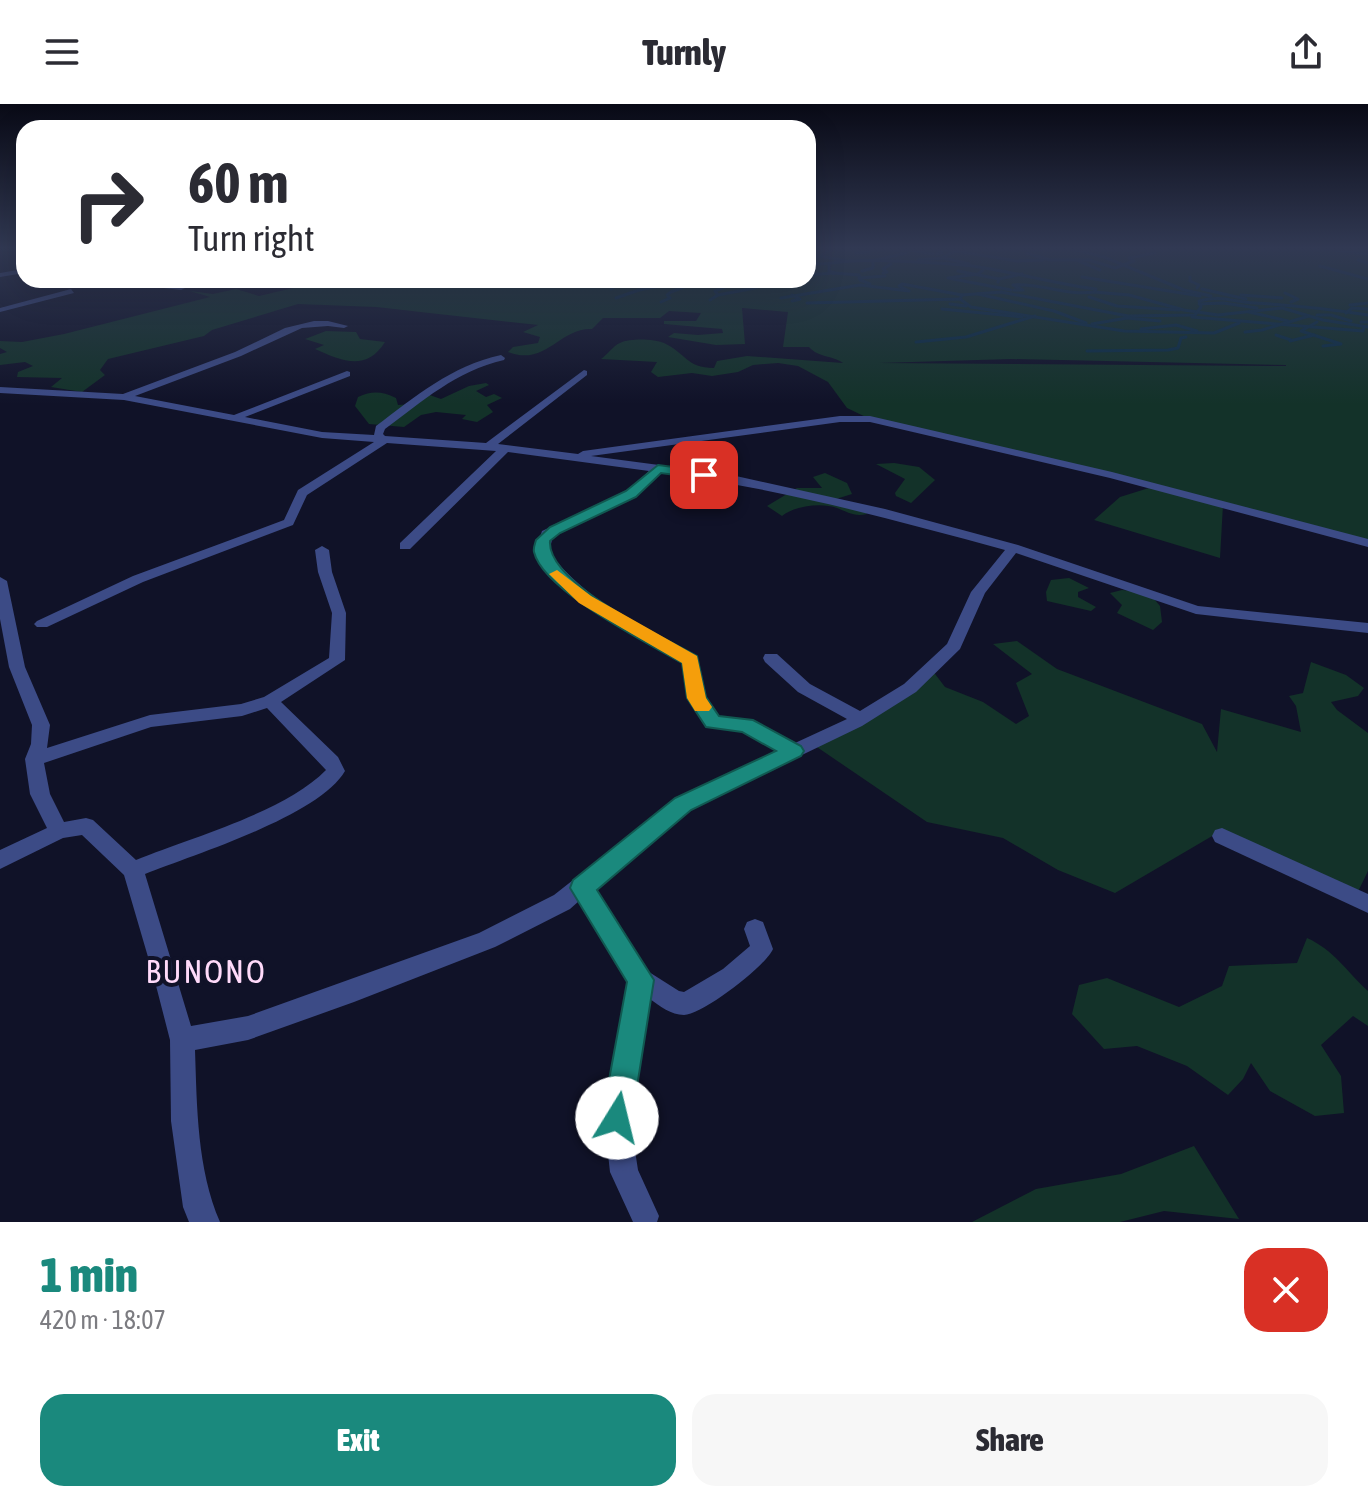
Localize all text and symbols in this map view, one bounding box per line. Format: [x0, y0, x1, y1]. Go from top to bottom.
icon: menu [40, 30, 84, 74]
icon: share [1284, 30, 1328, 74]
text: Turnly [642, 31, 726, 73]
text: 60 m [188, 151, 289, 215]
icon: right [56, 152, 160, 256]
text: Turn right [188, 217, 315, 259]
pin [670, 441, 738, 509]
icon: arrive [682, 453, 726, 497]
district label: BUNONO [145, 953, 267, 990]
position arrow [575, 1076, 659, 1160]
text: 1 min [40, 1247, 138, 1302]
button: close [1244, 1248, 1328, 1332]
text: 420 m · 18:07 [40, 1305, 166, 1335]
button: Exit [40, 1394, 676, 1486]
button: Share [692, 1394, 1328, 1486]

